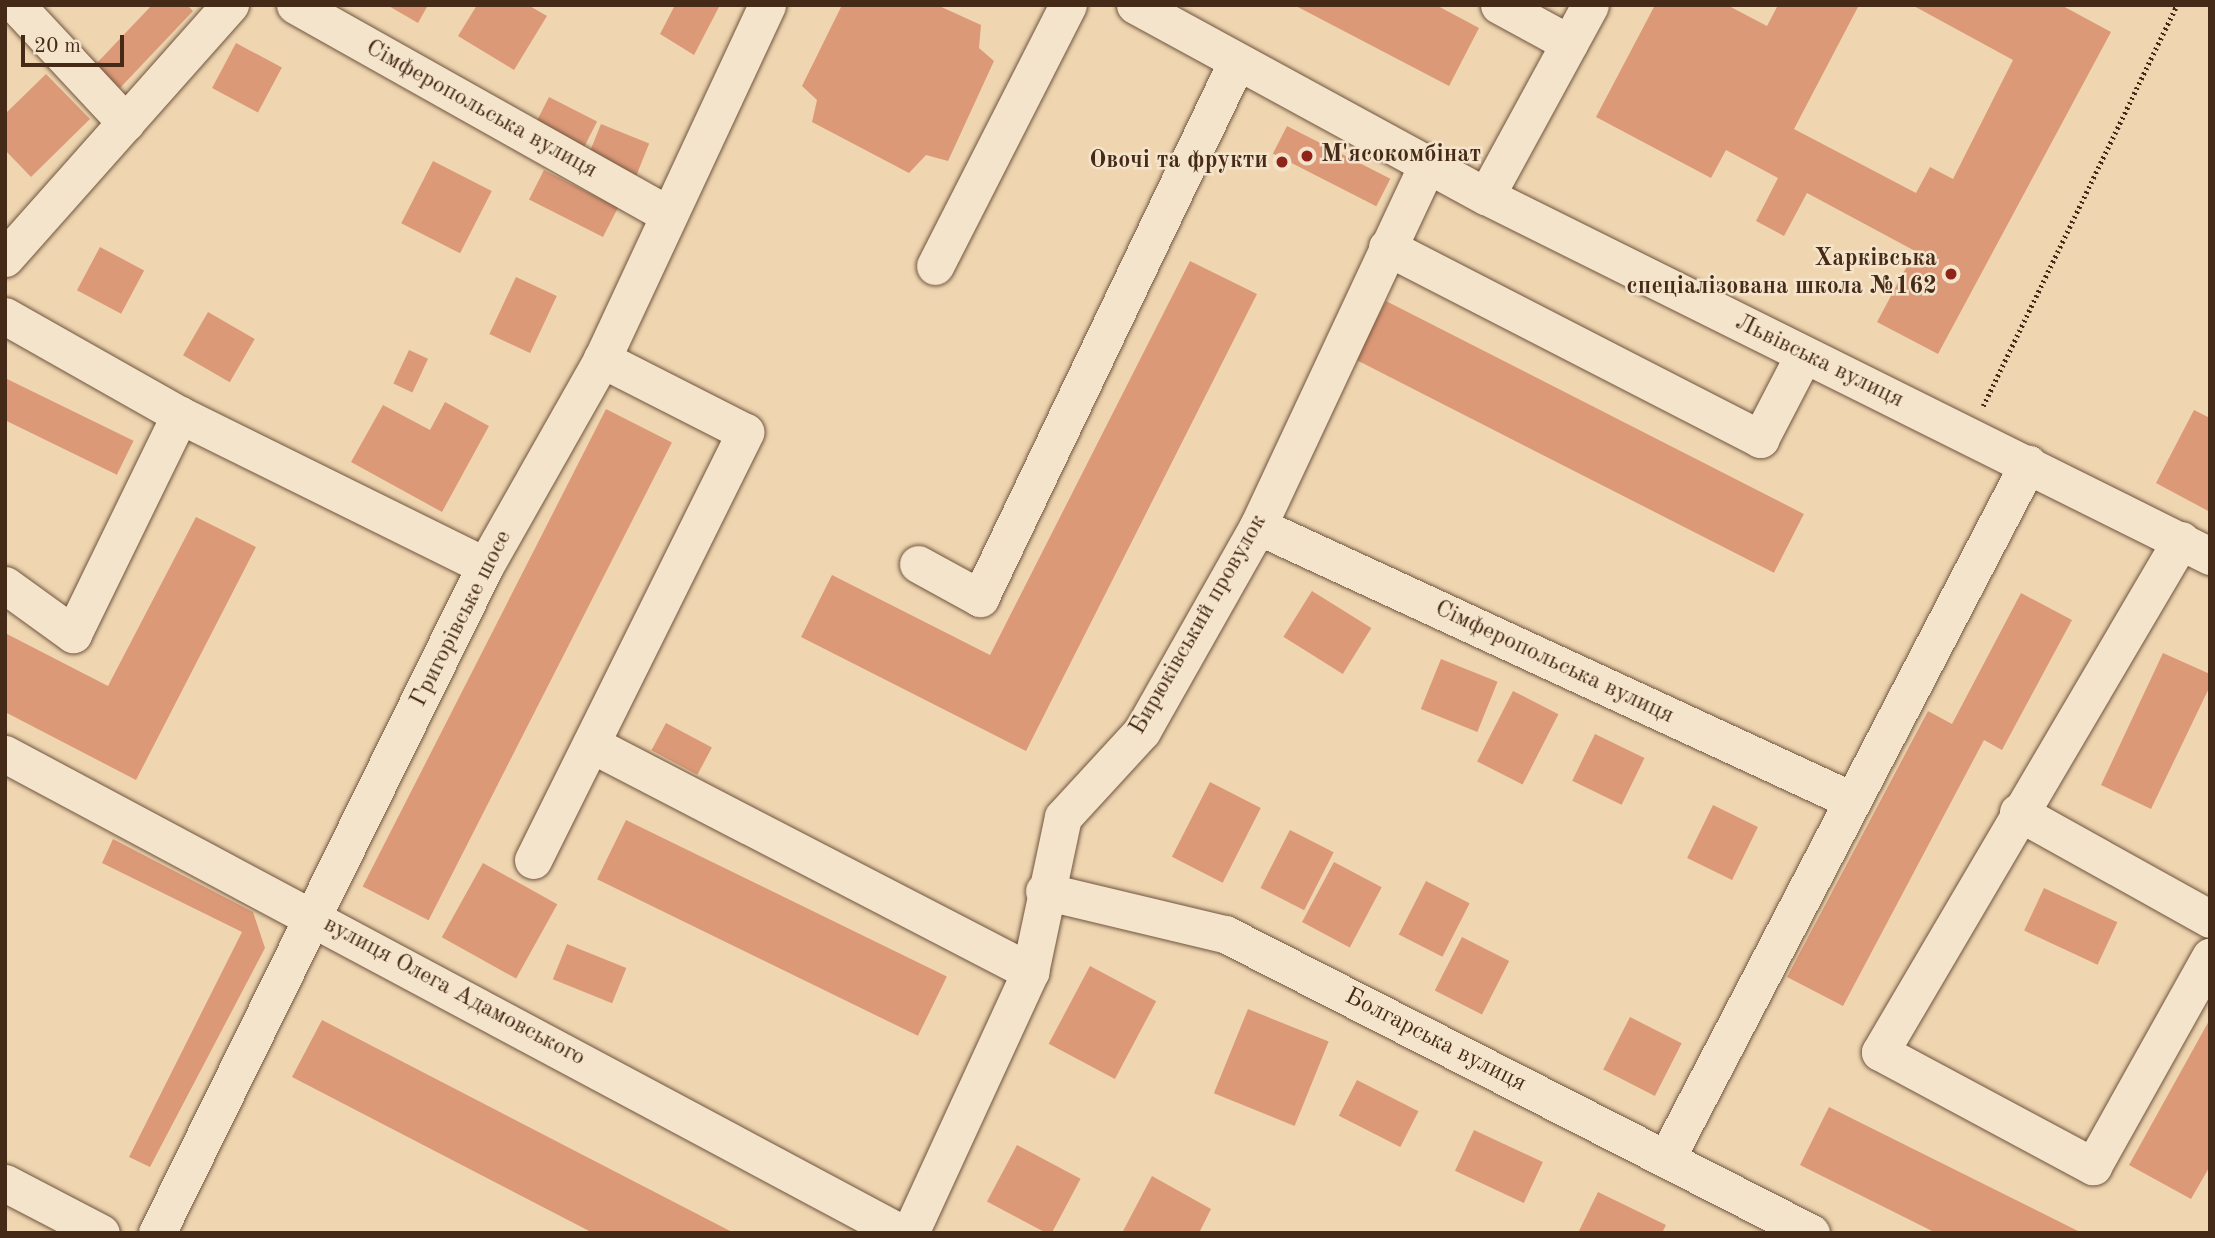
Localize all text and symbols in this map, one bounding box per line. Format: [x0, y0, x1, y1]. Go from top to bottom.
scale bar [24, 21, 128, 65]
street label: Сімферопольська вулиця [360, 34, 602, 186]
text: 20 m [34, 36, 81, 57]
place label: М'ясокомбінат [1321, 142, 1481, 170]
place label: Овочі та фрукти [1089, 148, 1268, 176]
marker: М'ясокомбінат [1299, 148, 1315, 164]
marker: Овочі та фрукти [1274, 154, 1290, 170]
place label: Харківська спеціалізована школа №162 [1627, 246, 1937, 302]
marker: Харківська спеціалізована школа №162 [1943, 266, 1959, 282]
street label: Львівська вулиця [1730, 309, 1908, 415]
street label: Бирюківський провулок [1124, 510, 1274, 740]
street label: Григорівське шосе [405, 526, 519, 712]
street label: Сімферопольська вулиця [1430, 595, 1678, 731]
street label: вулиця Олега Адамовського [318, 911, 590, 1073]
street label: Болгарська вулиця [1340, 983, 1530, 1099]

